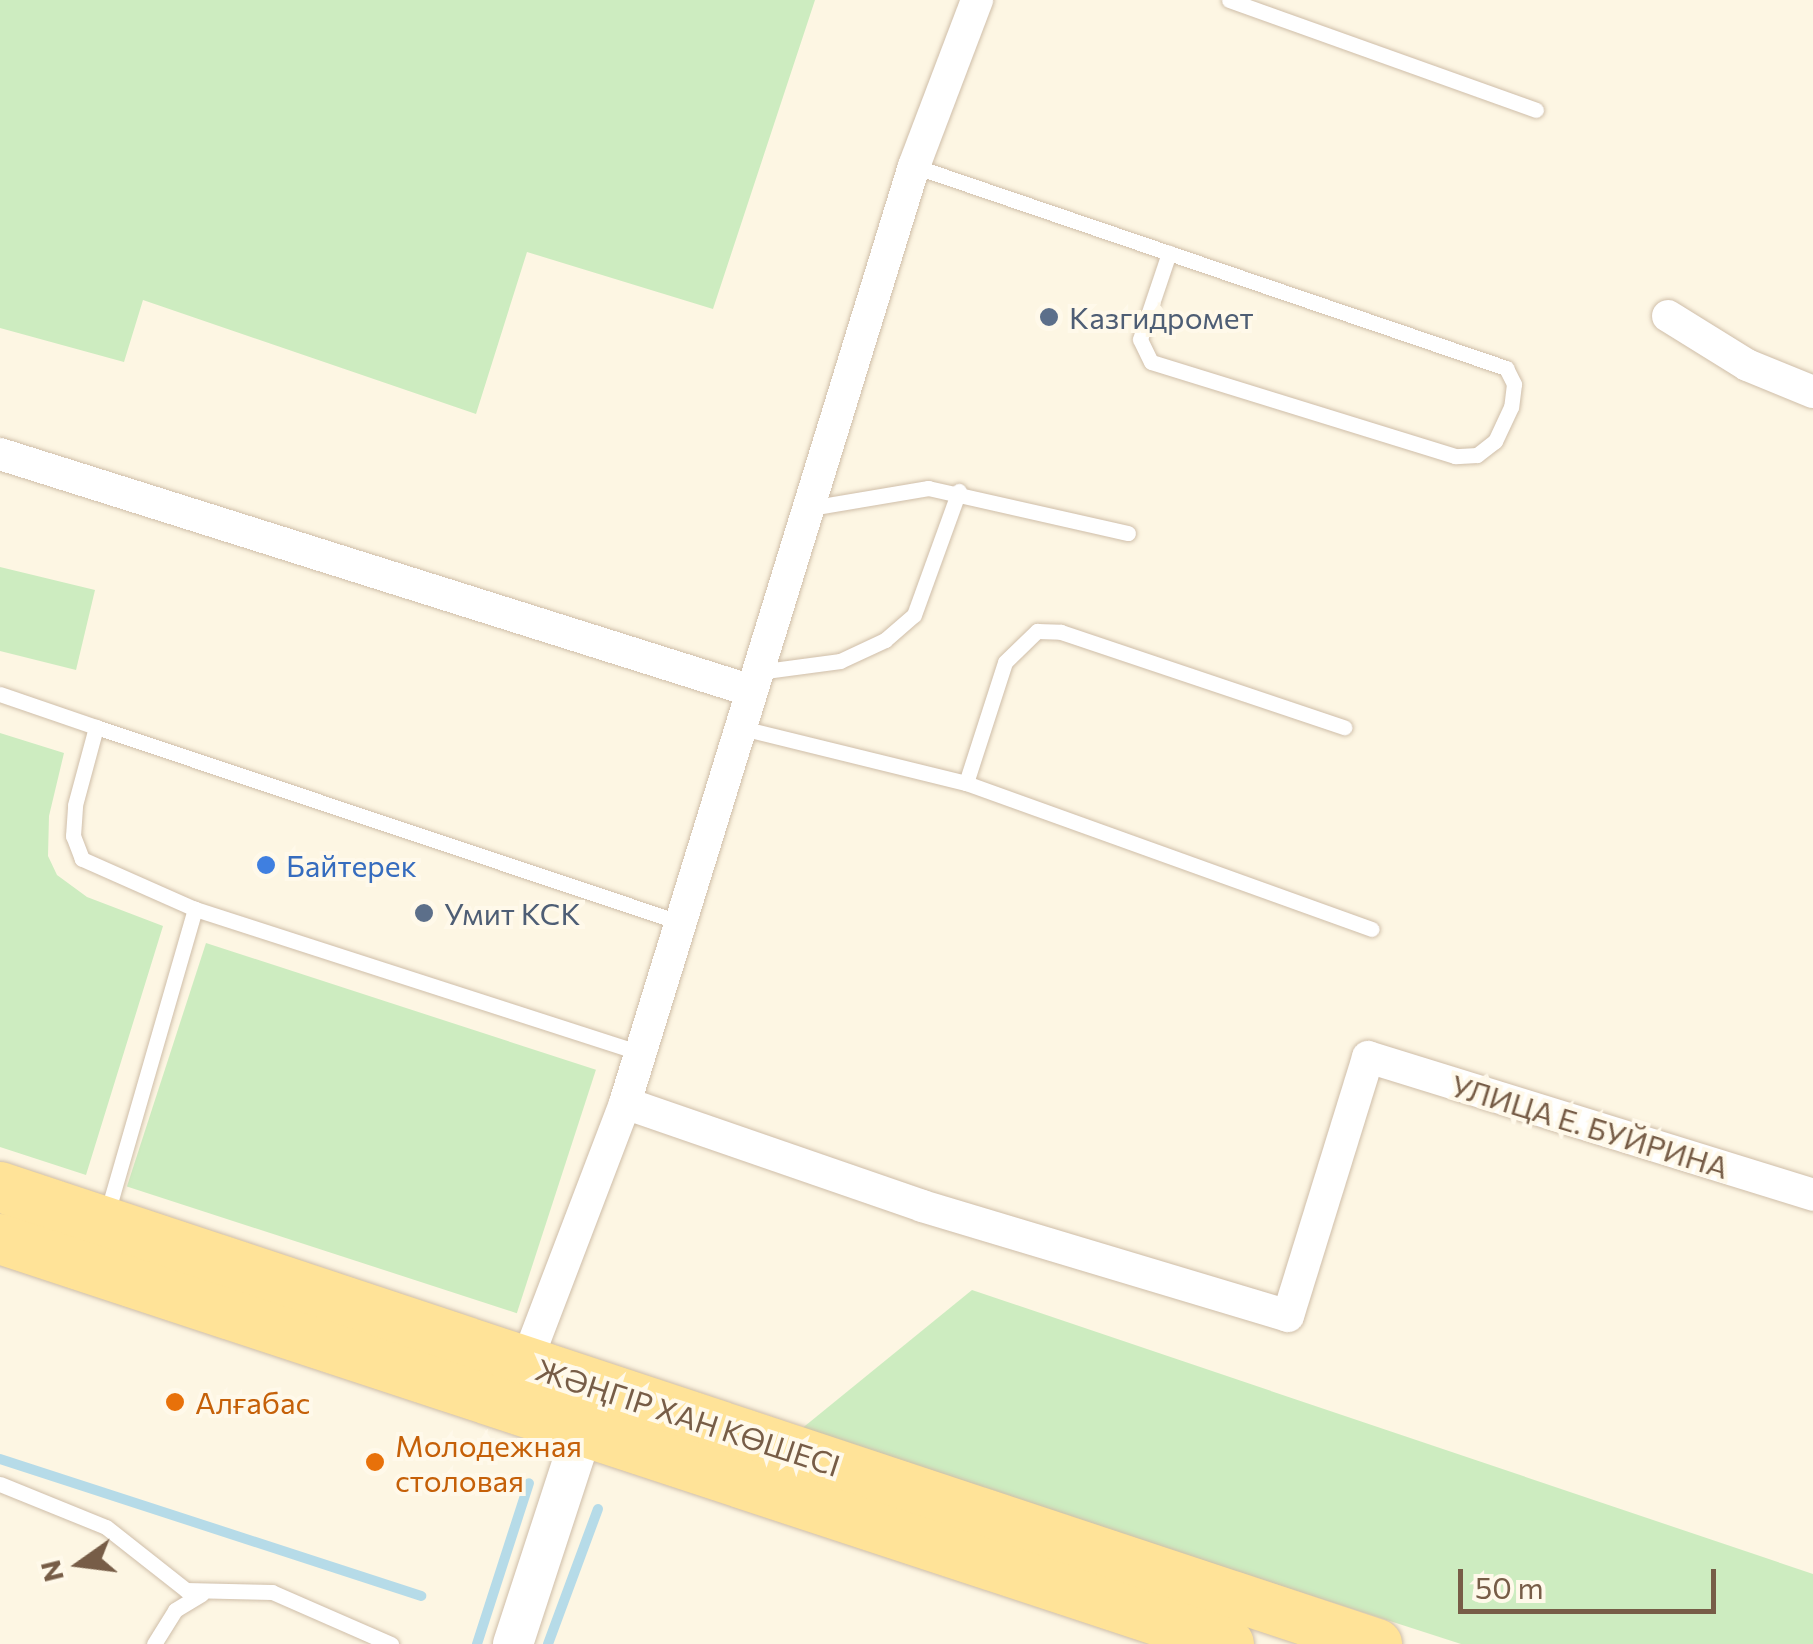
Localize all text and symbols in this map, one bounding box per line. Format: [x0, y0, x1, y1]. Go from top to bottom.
place label: Казгидромет [1069, 299, 1254, 335]
marker: Казгидромет [1038, 306, 1060, 328]
place label: Байтерек [286, 847, 417, 883]
marker: Байтерек [255, 854, 277, 876]
place label: Умит КСК [444, 895, 581, 931]
marker: Умит КСК [413, 902, 435, 924]
street label: УЛИЦА Е. БУЙРИНА [1447, 1067, 1733, 1185]
street label: ЖӘҢГІР ХАН КӨШЕСІ [531, 1351, 845, 1483]
place label: Алғабас [195, 1384, 310, 1420]
marker: Алғабас [164, 1391, 186, 1413]
place label: Молодежная столовая [395, 1427, 582, 1498]
marker: Молодежная столовая [364, 1451, 386, 1473]
north arrow [30, 1514, 130, 1614]
scale bar [1463, 1549, 1720, 1611]
text: N [32, 1557, 70, 1586]
text: 50 m [1475, 1568, 1544, 1605]

